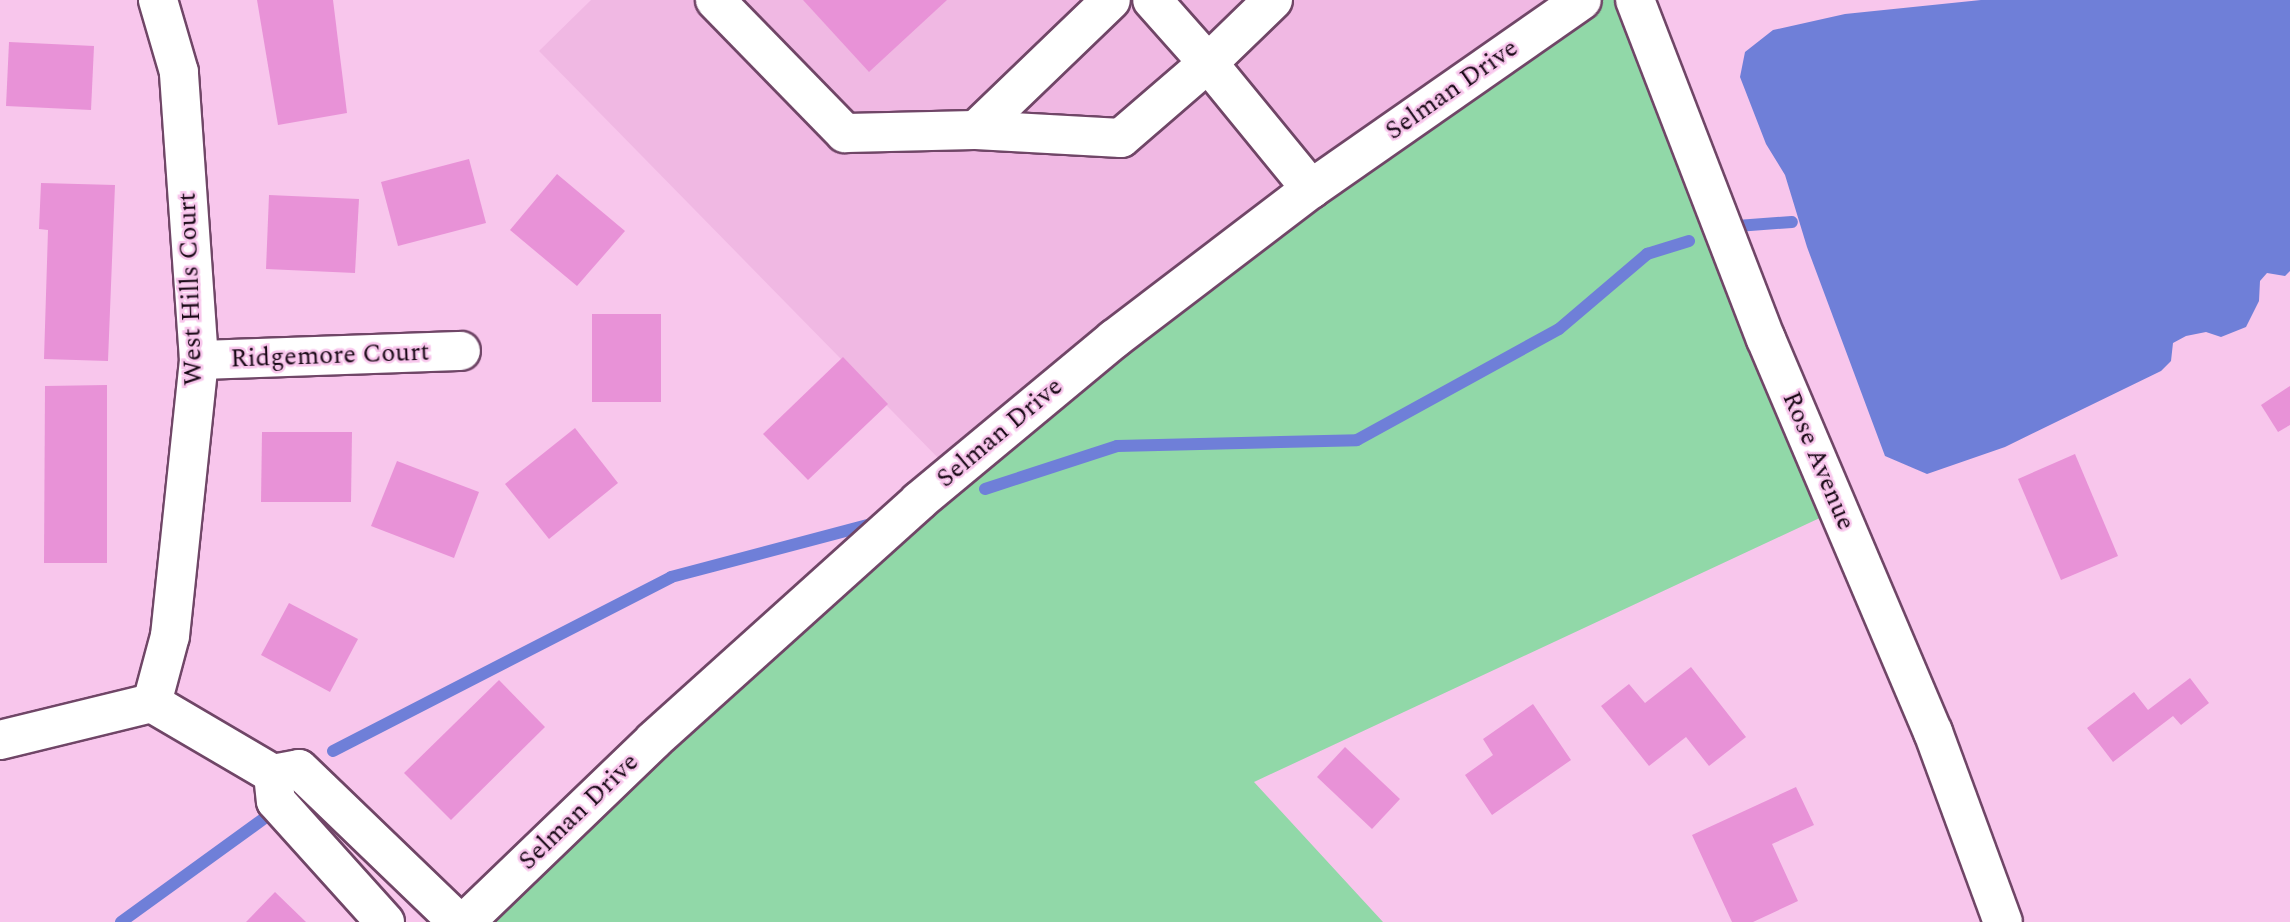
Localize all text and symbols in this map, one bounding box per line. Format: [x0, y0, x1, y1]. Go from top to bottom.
street label: Selman Drive [1380, 33, 1524, 147]
street label: West Hills Court [172, 192, 210, 386]
street label: Ridgemore Court [230, 337, 430, 375]
street label: Selman Drive [931, 371, 1069, 495]
street label: Rose Avenue [1775, 387, 1861, 535]
street label: Selman Drive [512, 747, 646, 877]

